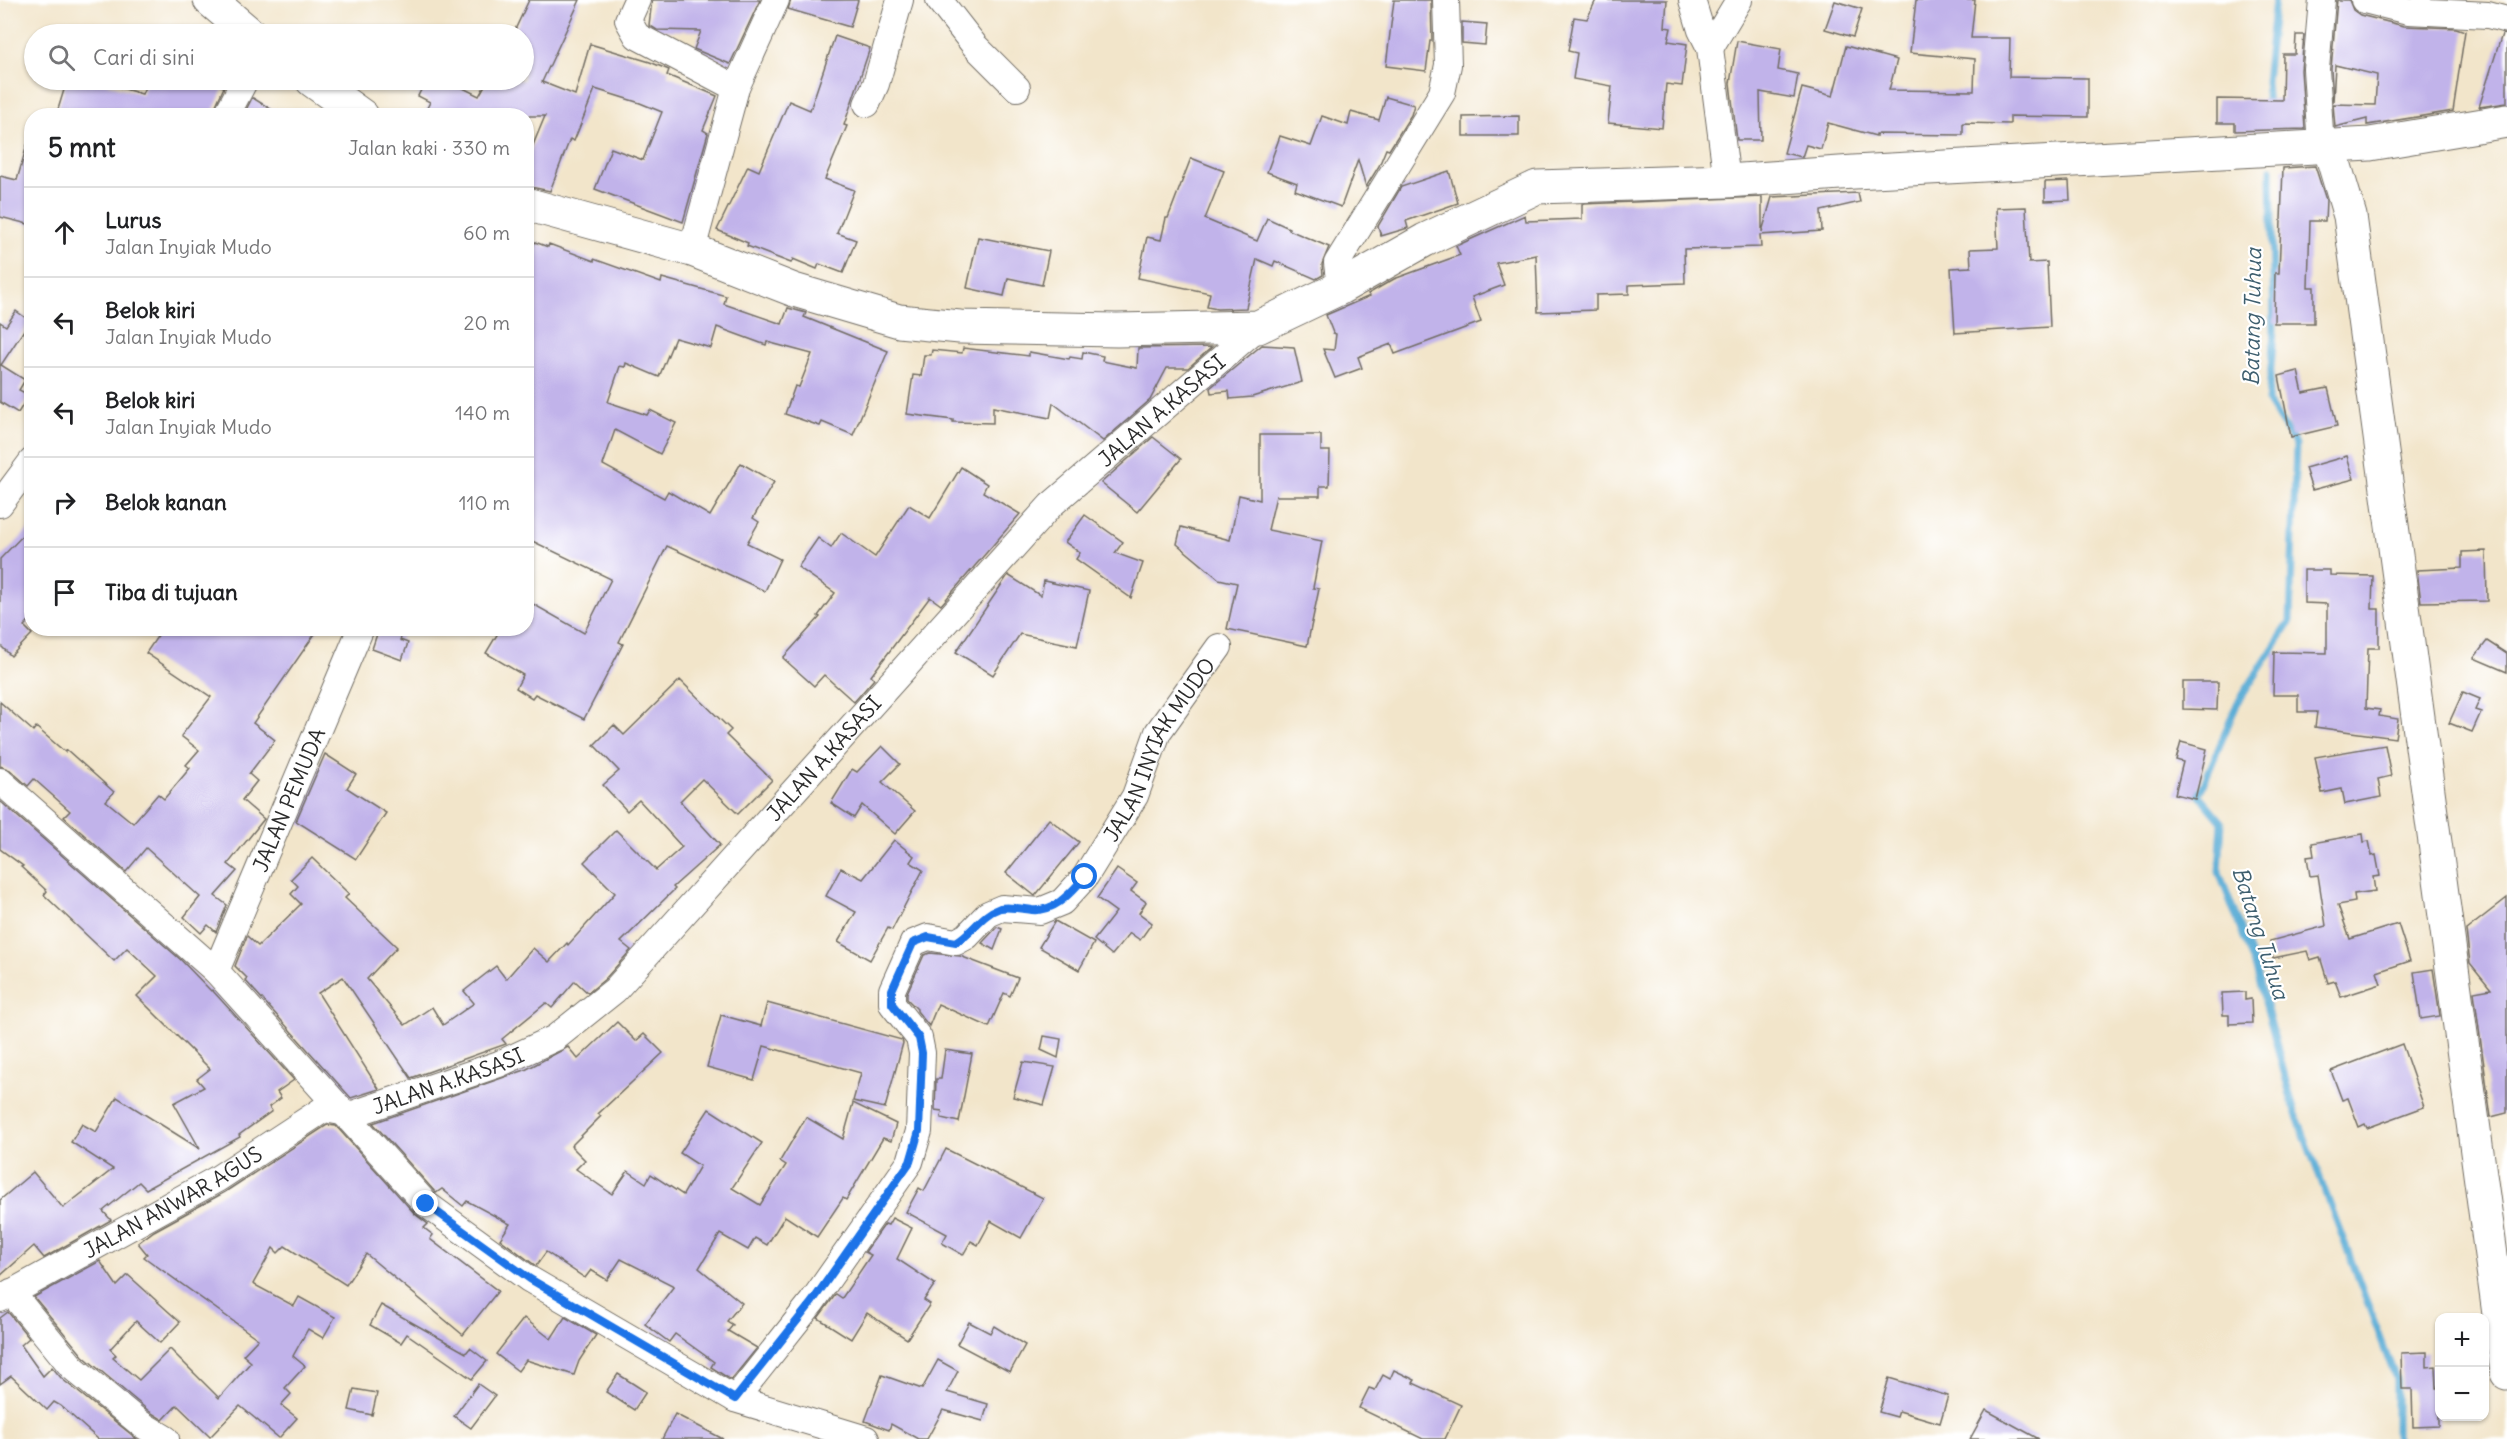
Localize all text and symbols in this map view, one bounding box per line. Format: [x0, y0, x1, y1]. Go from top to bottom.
search box [24, 24, 534, 90]
icon: search [45, 41, 78, 74]
text: Cari di sini [93, 43, 195, 71]
text: 5 mnt [48, 131, 116, 164]
text: Jalan kaki · 330 m [348, 135, 510, 160]
text: Lurus [105, 206, 161, 234]
icon: ahead [48, 216, 81, 249]
text: 60 m [463, 220, 510, 245]
text: Jalan Inyiak Mudo [105, 234, 272, 259]
water label: Batang Tuhua [2237, 246, 2267, 386]
text: Belok kiri [105, 296, 195, 324]
icon: left [48, 306, 81, 339]
text: 20 m [464, 310, 510, 335]
text: Jalan Inyiak Mudo [105, 324, 272, 349]
street label: JALAN A.KASASI [1092, 348, 1231, 472]
text: Belok kiri [105, 386, 195, 414]
icon: left [48, 396, 81, 429]
text: 140 m [455, 400, 510, 425]
text: Jalan Inyiak Mudo [105, 414, 272, 439]
icon: right [48, 486, 81, 519]
text: Belok kanan [105, 488, 227, 516]
text: 110 m [459, 490, 510, 515]
icon: arrive [48, 576, 81, 609]
text: Tiba di tujuan [105, 578, 238, 606]
street label: JALAN INYIAK MUDO [1097, 652, 1221, 846]
street label: JALAN A.KASASI [760, 690, 887, 826]
street label: JALAN PEMUDA [246, 724, 331, 876]
route start [1071, 863, 1097, 889]
water label: Batang Tuhua [2226, 863, 2296, 1004]
street label: JALAN A.KASASI [369, 1041, 528, 1120]
street label: JALAN ANWAR AGUS [78, 1140, 267, 1264]
route end [412, 1190, 438, 1216]
map controls [2435, 1313, 2489, 1421]
button: + [2435, 1313, 2489, 1367]
button: − [2435, 1367, 2489, 1421]

